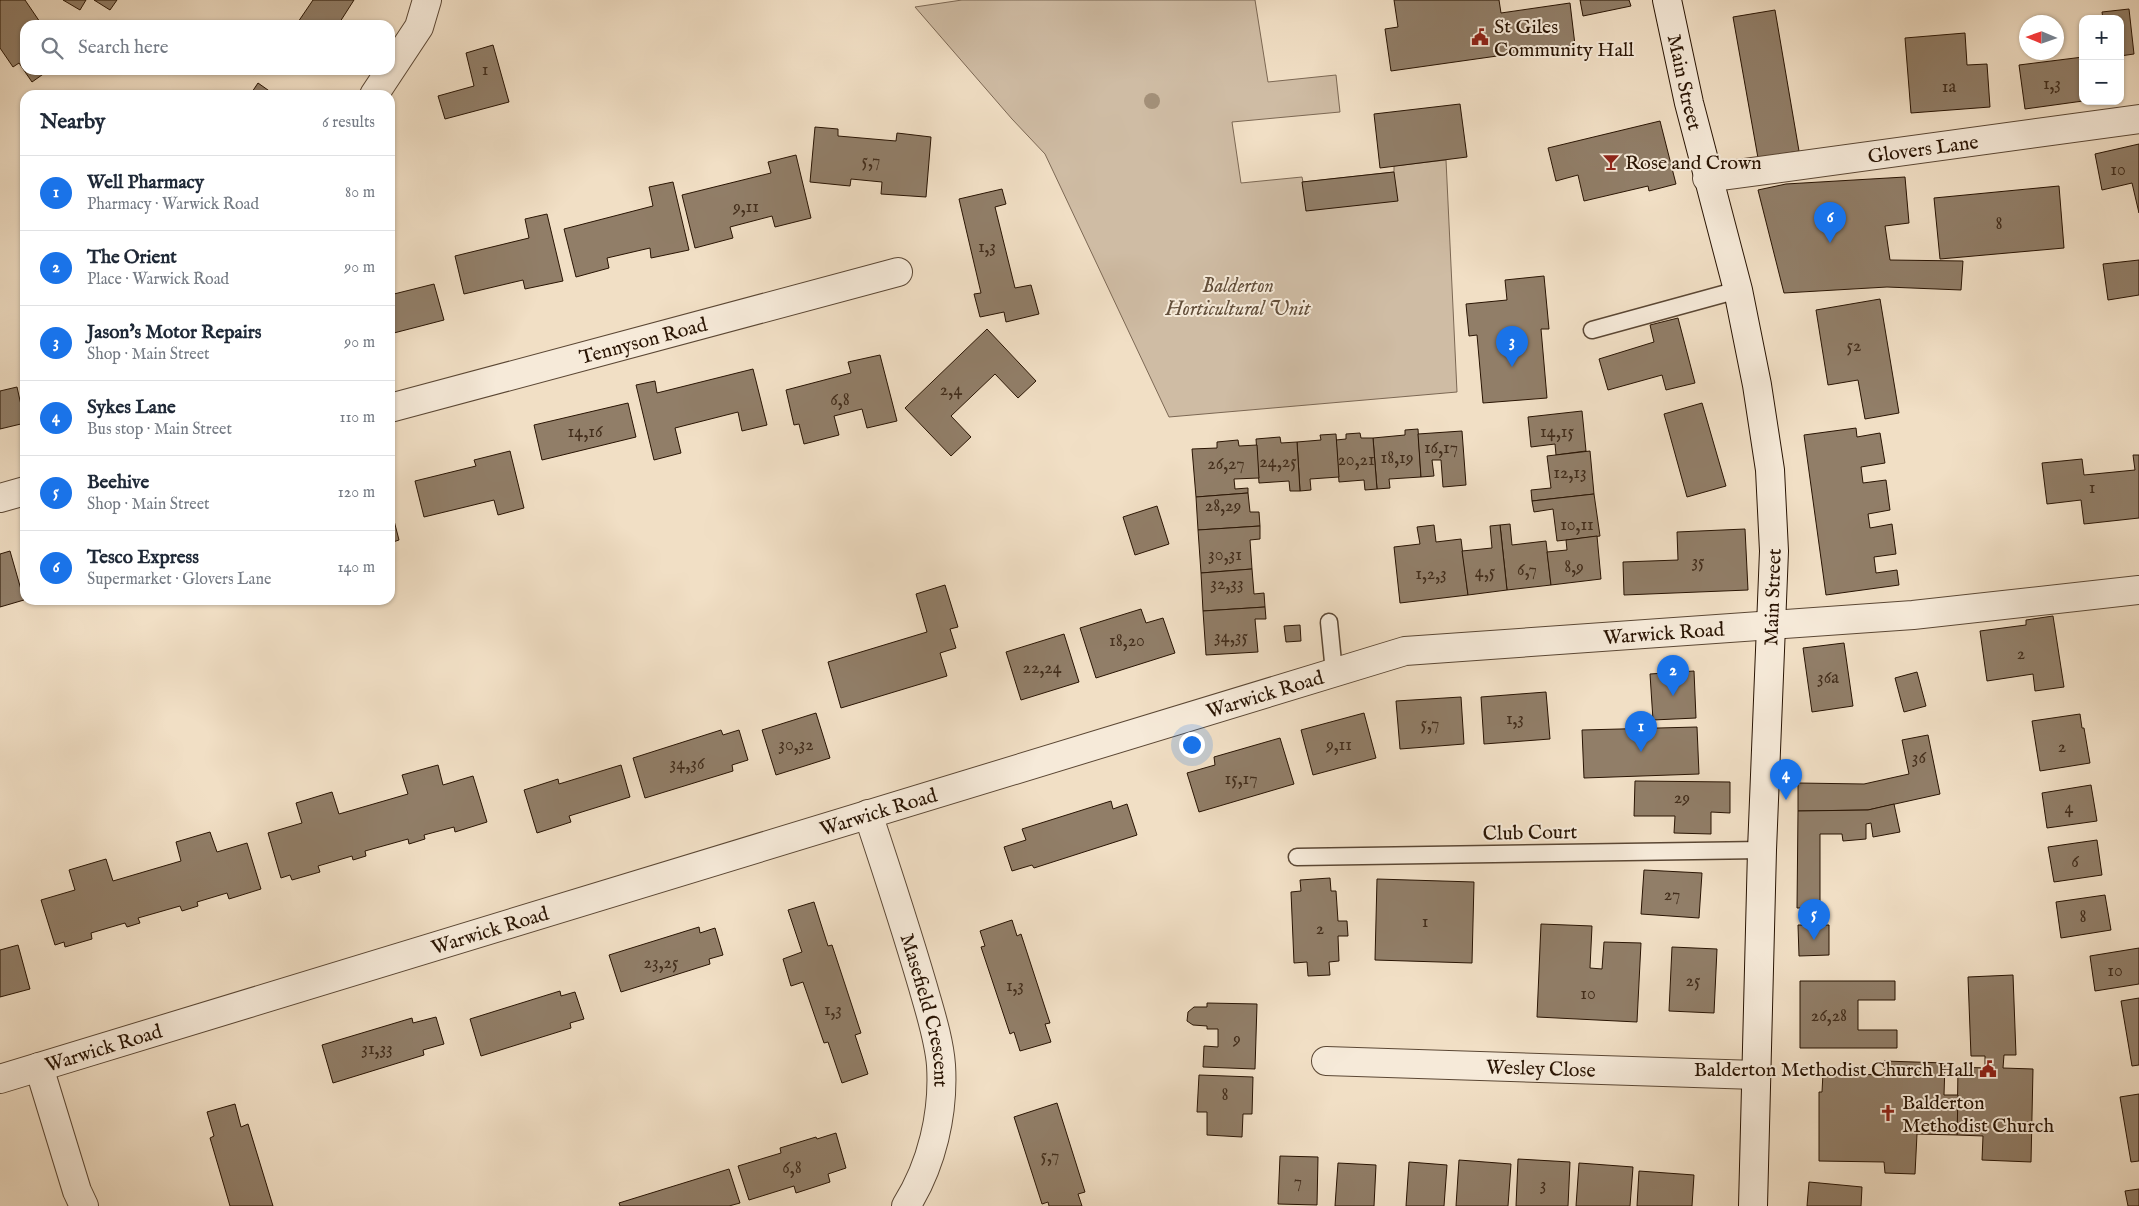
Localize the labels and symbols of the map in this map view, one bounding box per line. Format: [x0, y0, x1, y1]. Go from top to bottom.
place label: St Giles Community Hall [1494, 15, 1635, 63]
north arrow [2019, 15, 2064, 60]
public building icon: St Giles Community Hall [1470, 27, 1490, 47]
street label: Main Street [1661, 32, 1707, 133]
house number: 1 [482, 59, 488, 82]
house number: 1,3 [2043, 73, 2061, 96]
house number: 1a [1942, 76, 1956, 99]
street label: Glovers Lane [1866, 130, 1980, 170]
house number: 5,7 [862, 150, 880, 173]
place label: Rose and Crown [1625, 151, 1762, 176]
bar icon: Rose and Crown [1601, 152, 1621, 172]
house number: 10 [2110, 159, 2126, 182]
house number: 9,11 [732, 196, 759, 219]
pin: 6 [1814, 202, 1846, 243]
house number: 8 [1995, 213, 2003, 236]
house number: 1,3 [978, 236, 996, 259]
park label: Balderton Horticultural Unit [1164, 274, 1312, 322]
street label: Tennyson Road [577, 313, 710, 371]
pin: 3 [1496, 326, 1528, 367]
house number: 52 [1847, 335, 1861, 358]
house number: 2,4 [940, 379, 962, 402]
house number: 6,8 [830, 389, 850, 412]
house number: 14,16 [567, 421, 603, 444]
house number: 14,15 [1540, 421, 1574, 444]
house number: 16,17 [1424, 437, 1458, 460]
house number: 18,19 [1380, 447, 1414, 470]
house number: 20,21 [1337, 449, 1375, 472]
house number: 24,25 [1259, 451, 1297, 474]
house number: 26,27 [1207, 453, 1245, 476]
house number: 12,13 [1553, 462, 1587, 485]
house number: 1 [2089, 477, 2095, 500]
house number: 28,29 [1205, 495, 1241, 518]
house number: 10,11 [1560, 514, 1594, 537]
house number: 30,31 [1208, 544, 1242, 567]
street label: Main Street [1759, 548, 1788, 646]
house number: 35 [1691, 551, 1705, 574]
house number: 8,9 [1564, 556, 1584, 579]
house number: 6,7 [1517, 559, 1537, 582]
house number: 4,5 [1475, 561, 1496, 584]
house number: 1,2,3 [1415, 563, 1447, 586]
house number: 32,33 [1210, 573, 1244, 596]
street label: Warwick Road [1602, 617, 1725, 651]
house number: 34,35 [1214, 626, 1249, 649]
house number: 18,20 [1109, 630, 1145, 653]
house number: 2 [2017, 643, 2025, 666]
pin: 2 [1657, 655, 1689, 696]
house number: 22,24 [1023, 657, 1062, 680]
street label: Warwick Road [1203, 665, 1327, 725]
house number: 36a [1817, 667, 1839, 690]
house number: 1,3 [1506, 708, 1524, 731]
pin: 1 [1625, 711, 1657, 752]
house number: 5,7 [1421, 713, 1439, 736]
your location [1179, 732, 1205, 758]
house number: 30,32 [778, 734, 814, 757]
house number: 9,11 [1325, 734, 1352, 757]
house number: 2 [2058, 736, 2066, 759]
house number: 36 [1912, 747, 1927, 770]
house number: 34,36 [669, 753, 705, 776]
pin: 4 [1770, 759, 1802, 800]
house number: 15,17 [1224, 768, 1258, 791]
street label: Warwick Road [817, 783, 940, 843]
house number: 29 [1674, 787, 1690, 810]
house number: 4 [2065, 797, 2074, 820]
street label: Club Court [1482, 820, 1578, 847]
house number: 6 [2071, 851, 2079, 874]
house number: 27 [1664, 884, 1680, 907]
pin: 5 [1798, 899, 1830, 940]
street label: Warwick Road [429, 902, 552, 961]
house number: 8 [2079, 906, 2087, 929]
house number: 1 [1422, 911, 1428, 934]
house number: 2 [1316, 918, 1324, 941]
street label: Masefield Crescent [894, 931, 953, 1088]
house number: 23,25 [644, 952, 679, 975]
house number: 10 [2107, 960, 2123, 983]
house number: 25 [1686, 970, 1701, 993]
house number: 1,3 [1006, 975, 1024, 998]
house number: 10 [1580, 983, 1596, 1006]
house number: 1,3 [824, 999, 842, 1022]
house number: 26,28 [1811, 1005, 1847, 1028]
street label: Warwick Road [42, 1019, 166, 1079]
house number: 9 [1232, 1028, 1241, 1051]
house number: 31,33 [361, 1038, 393, 1061]
street label: Wesley Close [1486, 1055, 1596, 1084]
place label: Balderton Methodist Church Hall [1694, 1058, 1975, 1083]
public building icon: Balderton Methodist Church Hall [1978, 1059, 1998, 1079]
house number: 8 [1221, 1084, 1229, 1107]
place label: Balderton Methodist Church [1902, 1091, 2054, 1139]
church icon: Balderton Methodist Church [1878, 1103, 1898, 1123]
house number: 5,7 [1041, 1145, 1059, 1168]
house number: 6,8 [782, 1157, 802, 1180]
house number: 7 [1294, 1171, 1302, 1194]
house number: 3 [1540, 1174, 1546, 1197]

